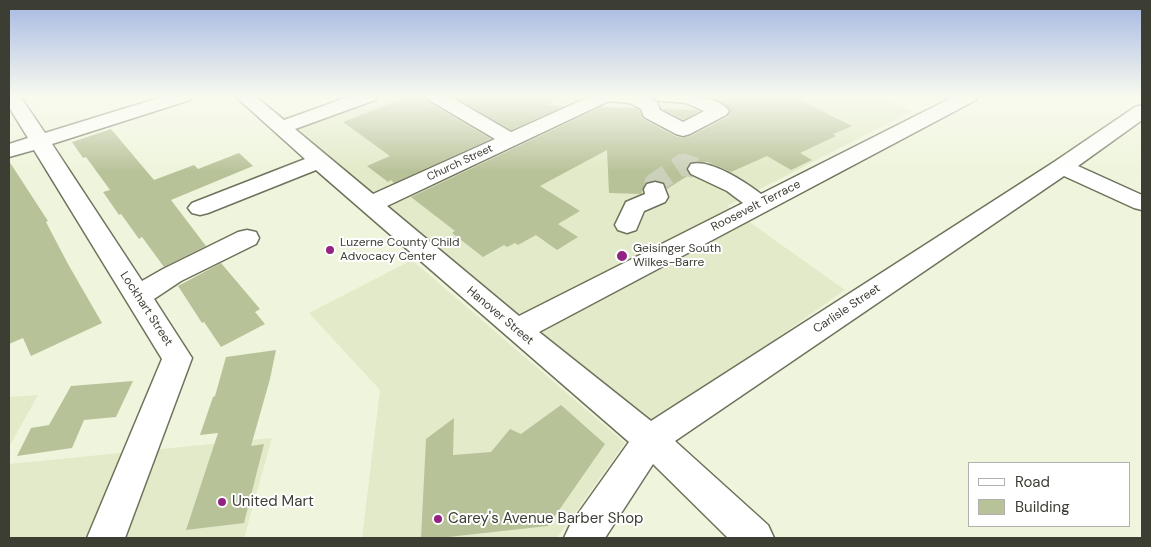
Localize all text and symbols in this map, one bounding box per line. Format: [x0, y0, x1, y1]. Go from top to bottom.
street label: Church Street [425, 142, 495, 184]
street label: Roosevelt Terrace [709, 177, 803, 235]
place label: Luzerne County Child Advocacy Center [340, 236, 459, 264]
place label: Geisinger South Wilkes-Barre [633, 242, 721, 270]
marker: Luzerne County Child Advocacy Center [324, 244, 336, 256]
marker: Geisinger South Wilkes-Barre [615, 249, 629, 263]
street label: Lockhart Street [117, 269, 175, 349]
street label: Carlisle Street [811, 281, 883, 337]
street label: Hanover Street [464, 284, 536, 348]
legend [968, 462, 1131, 527]
text: Road [1015, 472, 1050, 492]
place label: United Mart [232, 493, 314, 511]
marker: United Mart [216, 496, 228, 508]
text: Building [1015, 497, 1070, 517]
place label: Carey's Avenue Barber Shop [448, 510, 643, 528]
marker: Carey's Avenue Barber Shop [432, 513, 444, 525]

